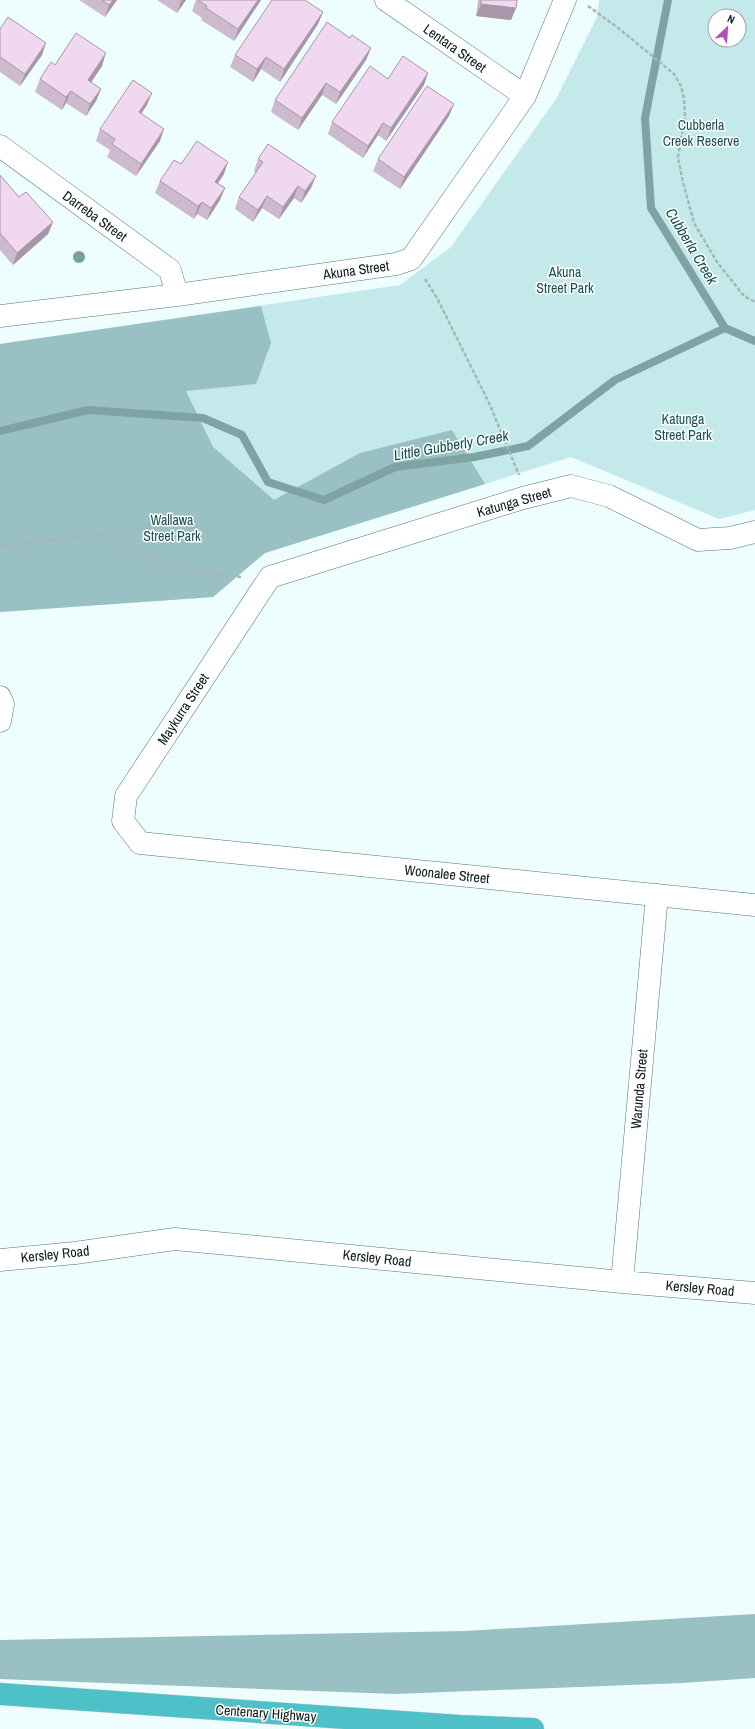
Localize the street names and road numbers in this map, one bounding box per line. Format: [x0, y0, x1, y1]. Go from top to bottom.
street label: Lentara Street [420, 20, 490, 76]
street label: Darreba Street [59, 187, 131, 245]
street label: Akuna Street [321, 256, 390, 284]
street label: Katunga Street [475, 483, 553, 521]
street label: Maykurra Street [153, 670, 213, 748]
street label: Woonalee Street [404, 861, 490, 887]
street label: Warunda Street [627, 1048, 651, 1130]
street label: Kersley Road [20, 1241, 90, 1267]
street label: Kersley Road [342, 1245, 412, 1271]
street label: Kersley Road [665, 1276, 735, 1300]
street label: Centenary Highway [215, 1701, 317, 1726]

